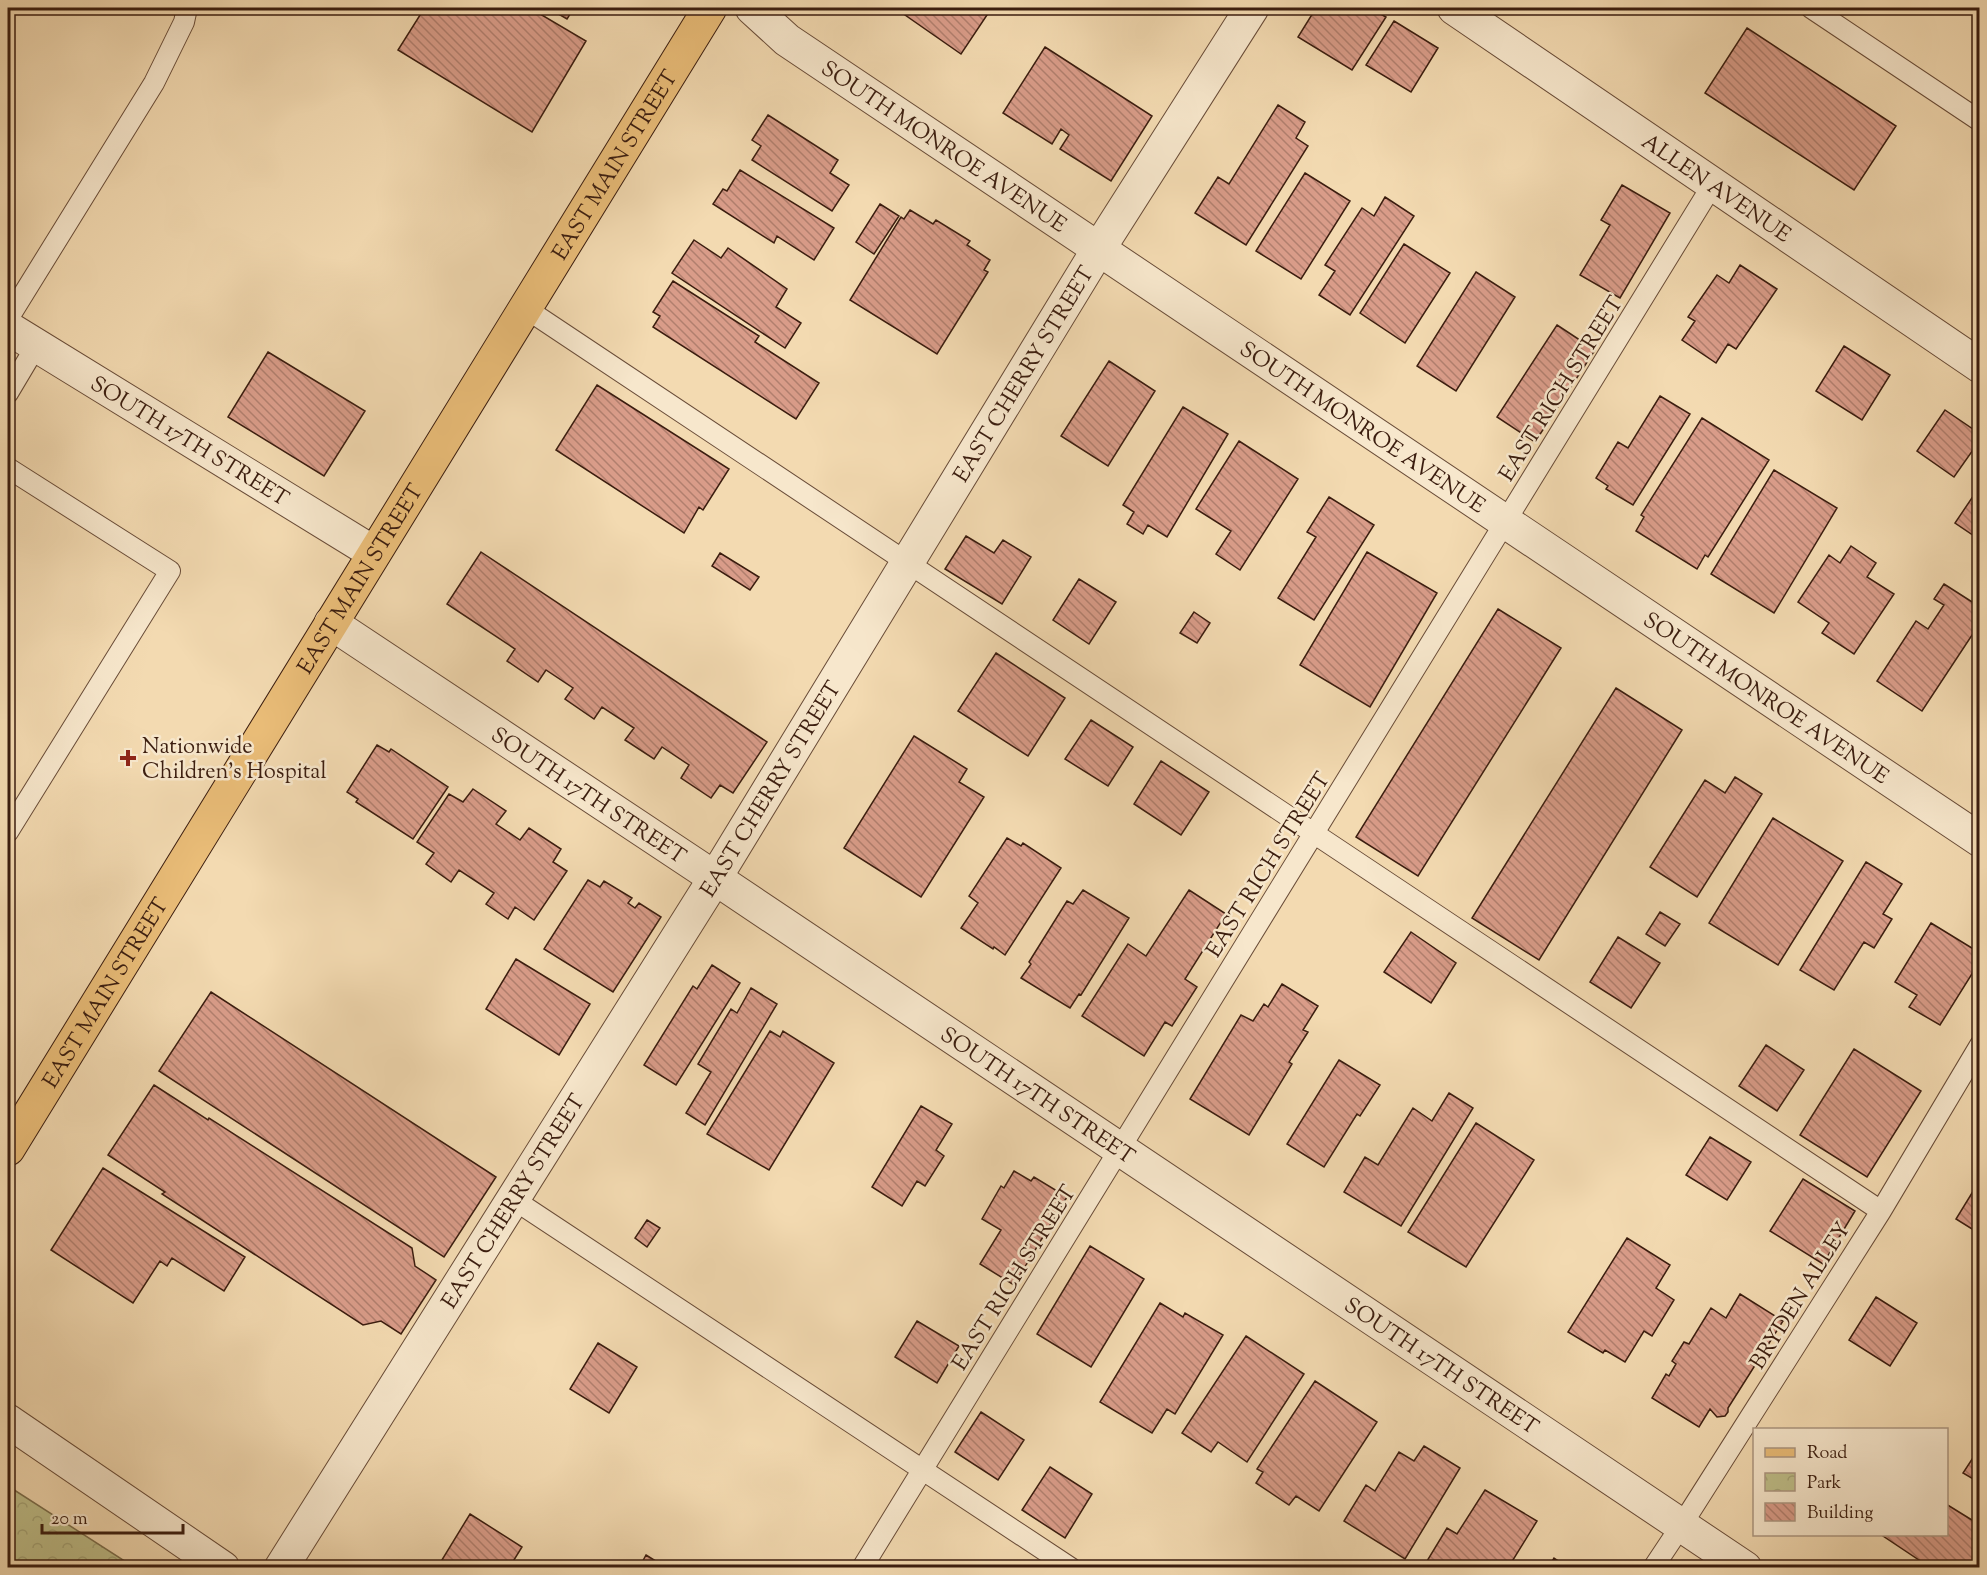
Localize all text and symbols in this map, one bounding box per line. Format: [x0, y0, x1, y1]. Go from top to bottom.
street label: SOUTH MONROE AVENUE [813, 54, 1072, 242]
street label: EAST MAIN STREET [546, 64, 687, 267]
street label: ALLEN AVENUE [1634, 127, 1796, 252]
street label: EAST CHERRY STREET [947, 260, 1104, 489]
street label: EAST RICH STREET [1492, 290, 1633, 489]
street label: SOUTH MONROE AVENUE [1232, 335, 1491, 523]
street label: SOUTH 17TH STREET [83, 369, 295, 516]
street label: EAST MAIN STREET [291, 478, 433, 681]
street label: SOUTH MONROE AVENUE [1636, 605, 1894, 793]
street label: EAST CHERRY STREET [694, 675, 851, 904]
street label: SOUTH 17TH STREET [484, 721, 692, 874]
place label: Nationwide Children's Hospital [142, 732, 327, 789]
marker: Nationwide Children's Hospital [119, 749, 137, 767]
street label: EAST RICH STREET [1199, 766, 1340, 965]
street label: EAST MAIN STREET [36, 892, 178, 1095]
street label: SOUTH 17TH STREET [933, 1020, 1141, 1174]
street label: EAST CHERRY STREET [435, 1088, 594, 1316]
street label: EAST RICH STREET [945, 1179, 1086, 1378]
street label: BRYDEN ALLEY [1743, 1216, 1860, 1377]
street label: SOUTH 17TH STREET [1337, 1291, 1544, 1445]
legend [1753, 1428, 1948, 1536]
text: Road [1807, 1441, 1847, 1467]
text: Park [1807, 1471, 1842, 1497]
scale bar [42, 1497, 183, 1535]
text: Building [1807, 1501, 1873, 1527]
text: 20 m [51, 1507, 88, 1533]

